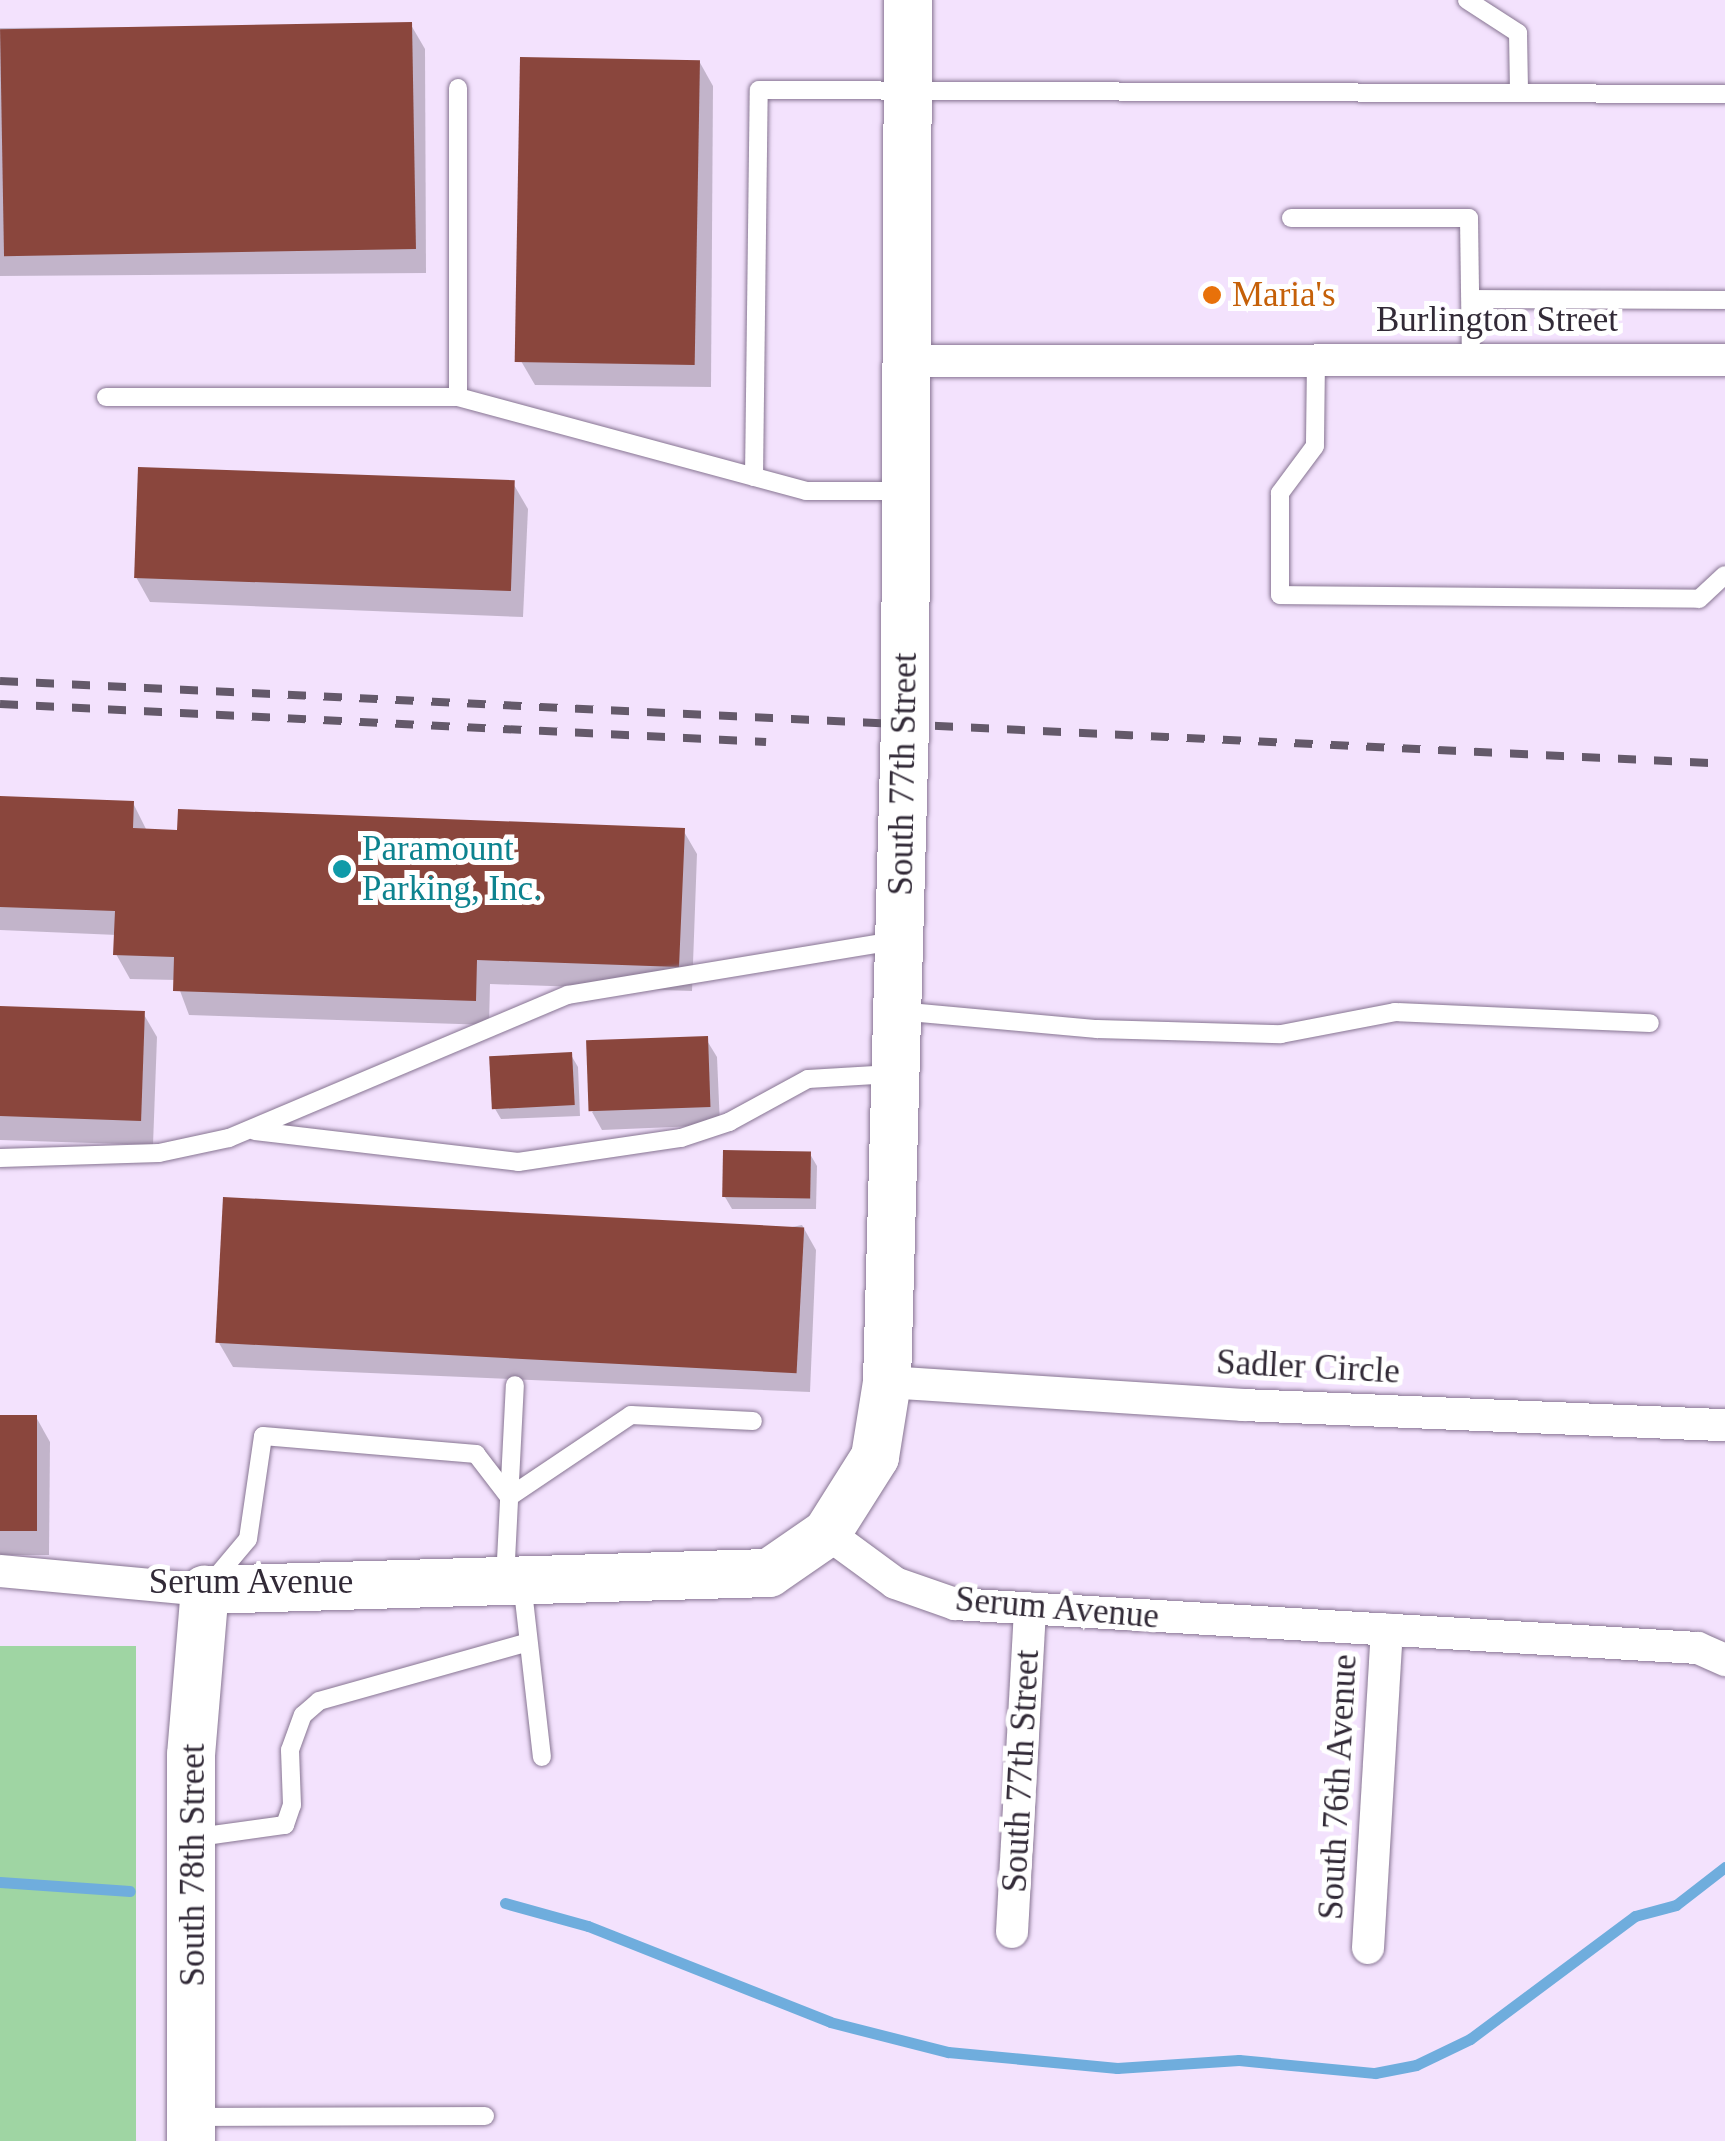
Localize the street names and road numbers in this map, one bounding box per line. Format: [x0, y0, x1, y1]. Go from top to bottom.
street label: Burlington Street [1376, 299, 1618, 341]
street label: South 77th Street [880, 652, 926, 896]
street label: Sadler Circle [1215, 1341, 1401, 1393]
street label: Serum Avenue [148, 1561, 354, 1603]
street label: Serum Avenue [952, 1578, 1162, 1638]
street label: South 77th Street [994, 1649, 1048, 1893]
street label: South 76th Avenue [1310, 1652, 1366, 1922]
street label: South 78th Street [172, 1743, 214, 1987]

